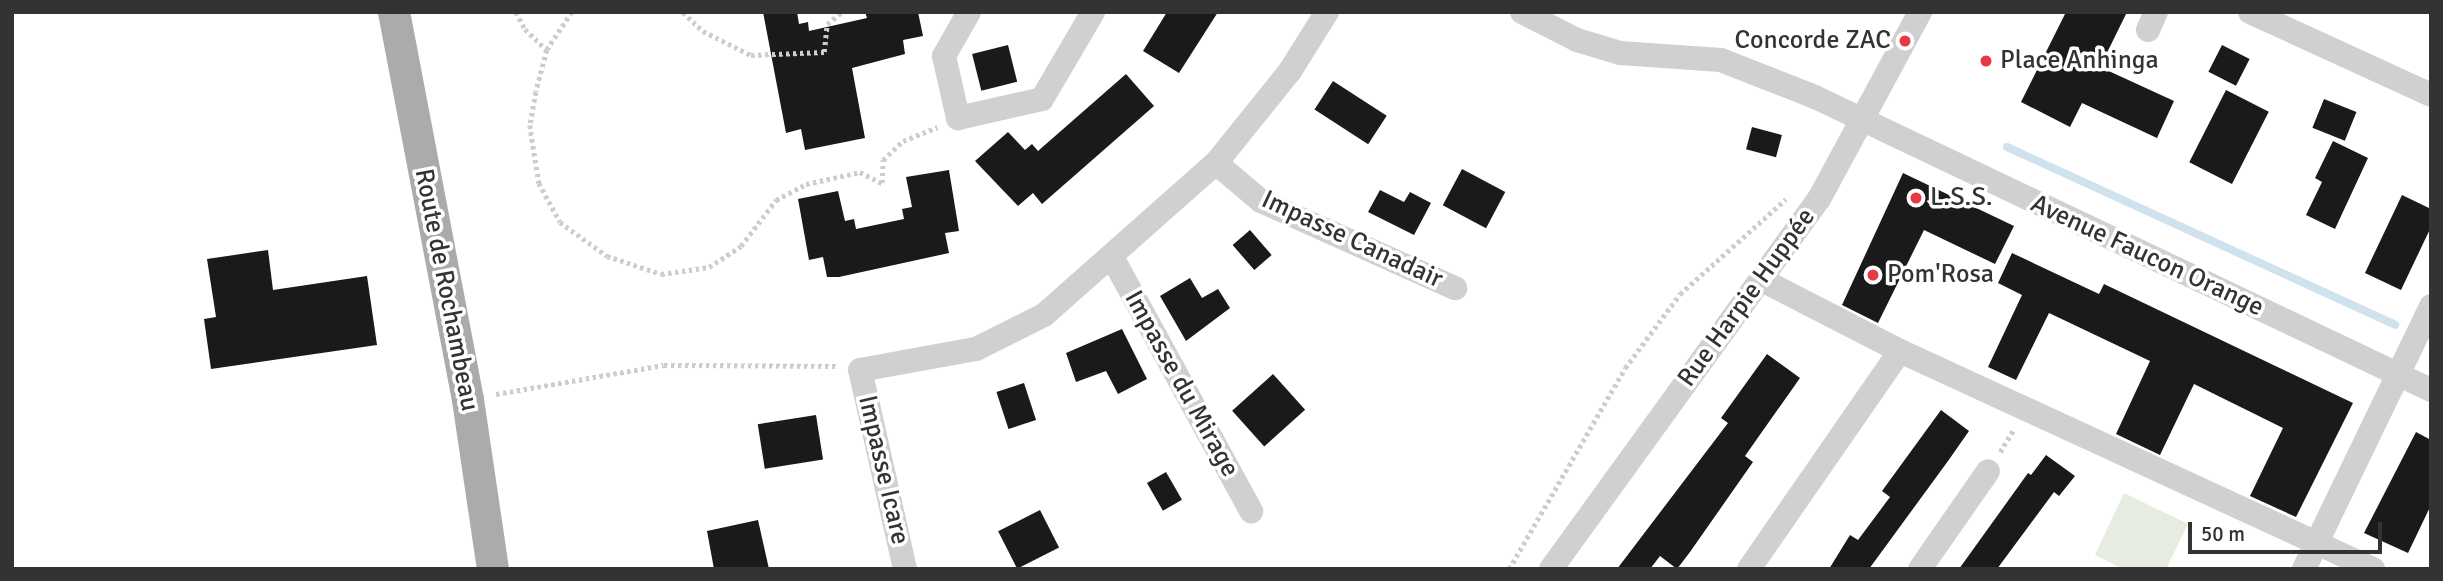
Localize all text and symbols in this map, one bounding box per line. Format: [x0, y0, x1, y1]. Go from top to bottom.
place label: Concorde ZAC [1734, 25, 1891, 57]
marker: Concorde ZAC [1897, 33, 1913, 49]
place label: Place Anhinga [2000, 45, 2159, 77]
marker: Place Anhinga [1978, 53, 1994, 69]
street label: Route de Rochambeau [407, 166, 485, 414]
place label: L.S.S. [1930, 182, 1993, 214]
street label: Impasse Canadair [1256, 184, 1448, 296]
street label: Avenue Faucon Orange [2026, 188, 2268, 324]
marker: L.S.S. [1908, 190, 1924, 206]
street label: Rue Harpie Huppée [1672, 203, 1822, 393]
place label: Pom'Rosa [1887, 259, 1994, 291]
marker: Pom'Rosa [1865, 267, 1881, 283]
street label: Impasse du Mirage [1117, 286, 1245, 482]
street label: Impasse Icare [851, 392, 915, 548]
scale bar [2191, 508, 2385, 552]
text: 50 m [2201, 521, 2245, 547]

